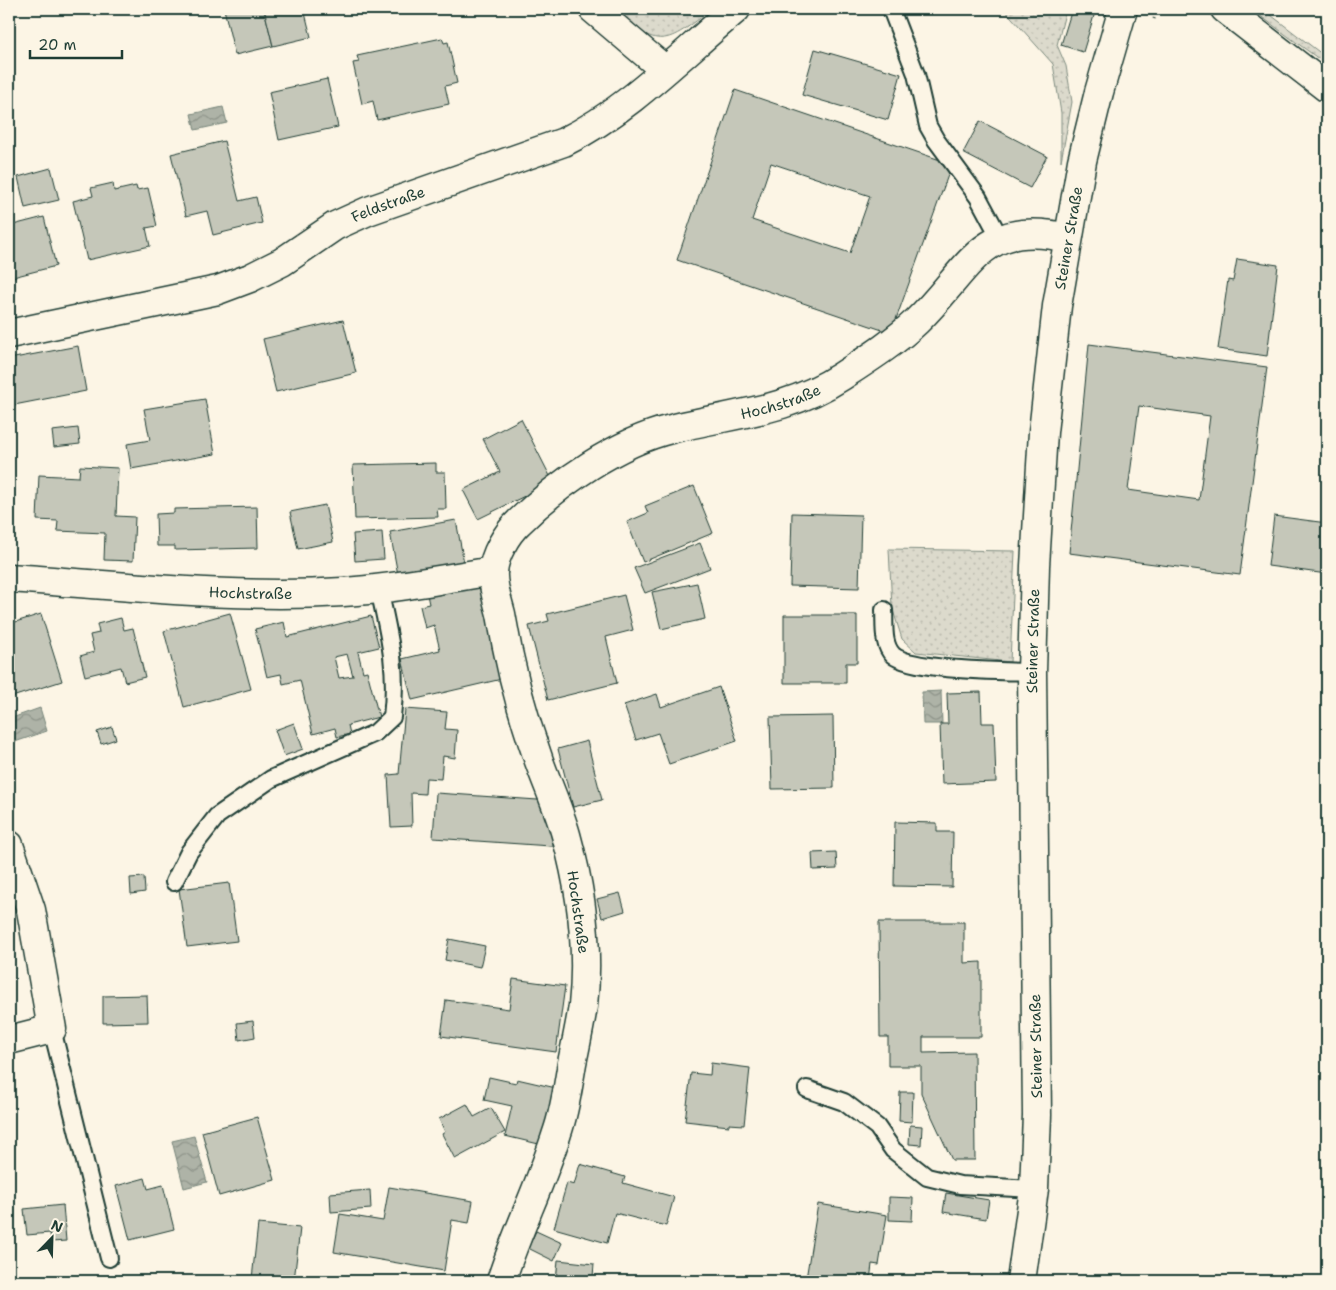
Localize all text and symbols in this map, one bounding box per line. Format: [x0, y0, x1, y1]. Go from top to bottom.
scale bar [30, 28, 122, 60]
text: 20 m [38, 35, 77, 55]
street label: Feldstraße [348, 182, 428, 227]
street label: Steiner Straße [1050, 185, 1087, 291]
street label: Hochstraße [739, 380, 824, 424]
street label: Hochstraße [208, 582, 292, 604]
street label: Steiner Straße [1022, 588, 1044, 693]
street label: Hochstraße [562, 869, 594, 955]
street label: Steiner Straße [1025, 994, 1047, 1098]
north arrow [28, 1212, 78, 1262]
text: N [48, 1216, 66, 1236]

